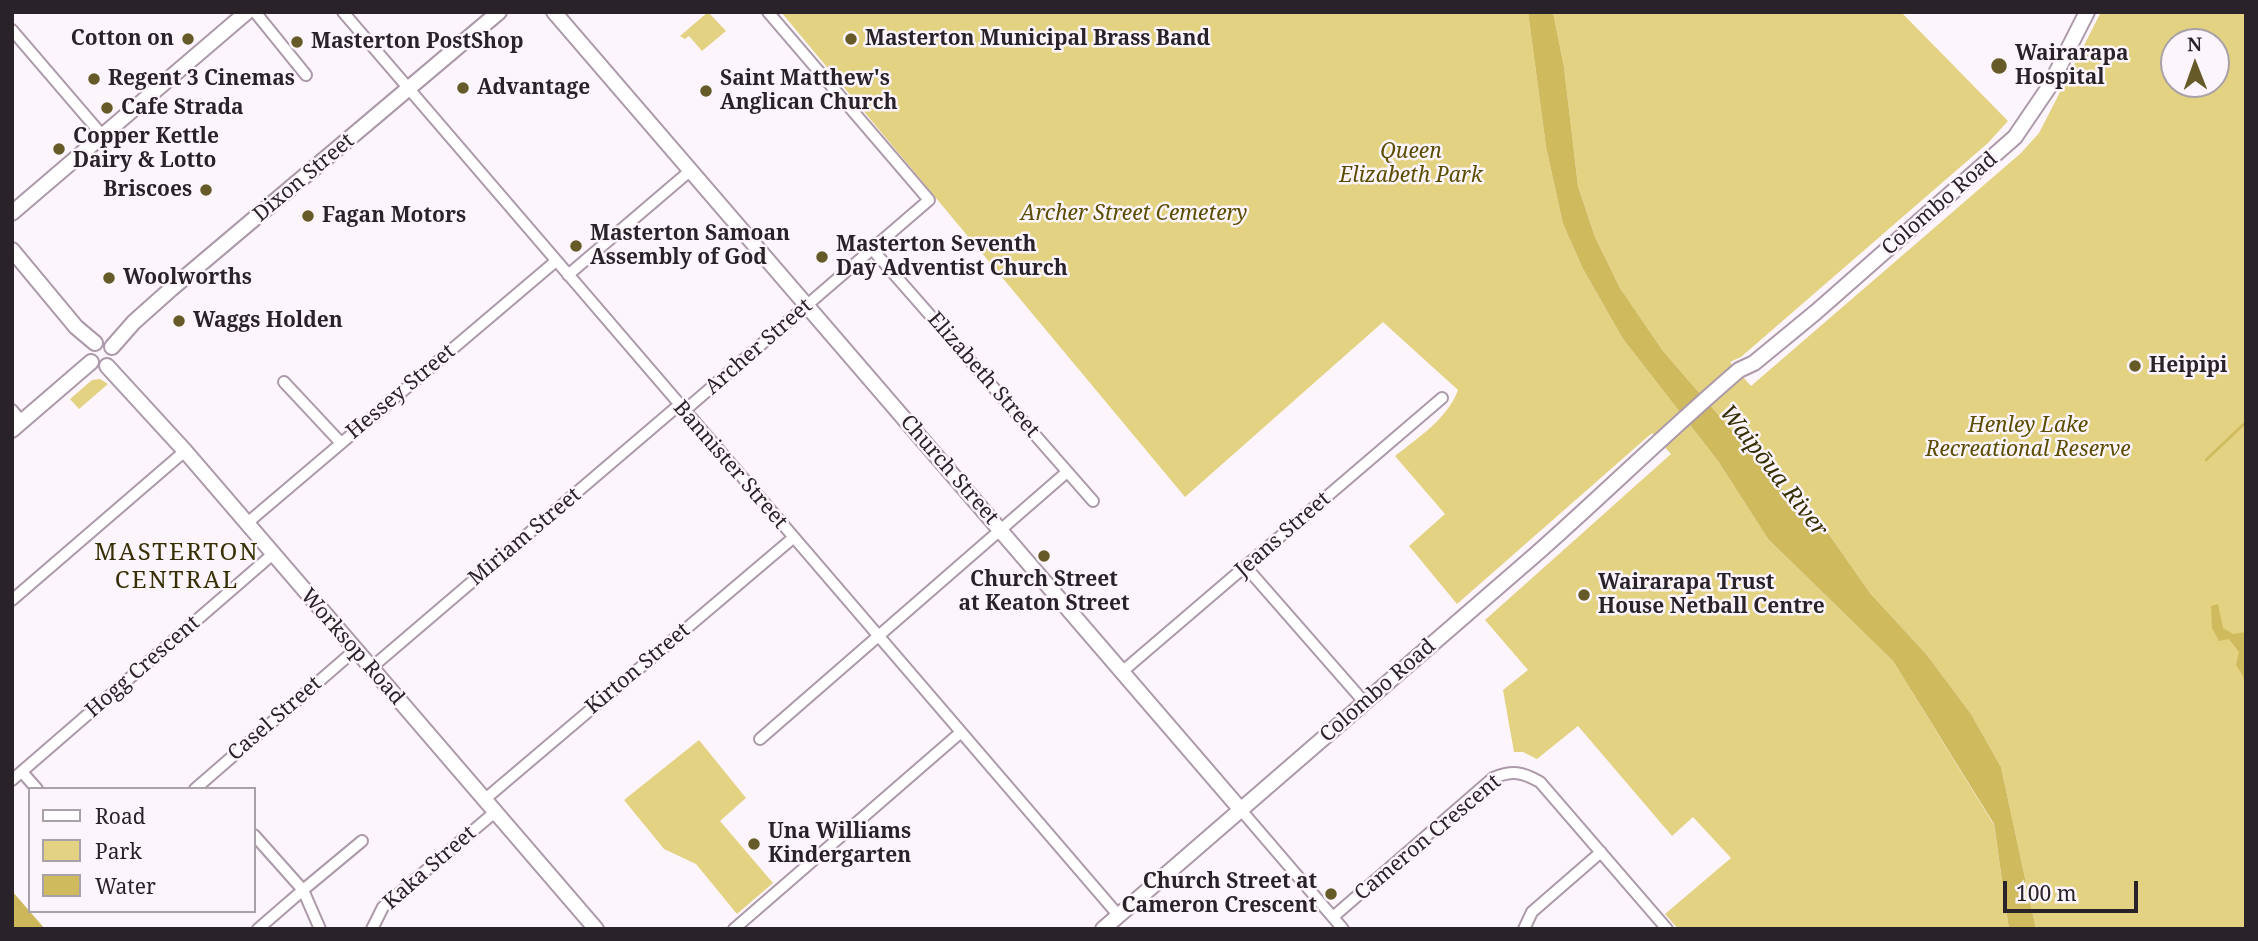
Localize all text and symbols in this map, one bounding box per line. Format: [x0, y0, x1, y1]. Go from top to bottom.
place label: Cotton on [71, 26, 174, 52]
place label: Masterton Municipal Brass Band [865, 26, 1210, 52]
north arrow [2160, 28, 2230, 98]
place label: Masterton PostShop [311, 29, 524, 55]
marker: Cotton on [180, 31, 196, 47]
marker: Masterton Municipal Brass Band [843, 31, 859, 47]
text: N [2187, 31, 2202, 57]
marker: Masterton PostShop [289, 34, 305, 50]
place label: Wairarapa Hospital [2015, 41, 2129, 91]
marker: Wairarapa Hospital [1989, 56, 2009, 76]
place label: Regent 3 Cinemas [108, 66, 295, 92]
place label: Saint Matthew's Anglican Church [720, 66, 898, 116]
marker: Regent 3 Cinemas [86, 71, 102, 87]
place label: Advantage [477, 75, 590, 101]
marker: Advantage [455, 80, 471, 96]
marker: Saint Matthew's Anglican Church [698, 83, 714, 99]
place label: Cafe Strada [121, 95, 244, 121]
marker: Cafe Strada [99, 100, 115, 116]
place label: Copper Kettle Dairy & Lotto [73, 124, 219, 174]
street label: Dixon Street [248, 129, 360, 227]
park label: Queen Elizabeth Park [1339, 139, 1483, 189]
marker: Copper Kettle Dairy & Lotto [51, 141, 67, 157]
street label: Colombo Road [1877, 147, 2003, 261]
place label: Briscoes [103, 177, 192, 203]
marker: Briscoes [198, 182, 214, 198]
park label: Archer Street Cemetery [1021, 201, 1247, 227]
place label: Fagan Motors [322, 203, 466, 229]
marker: Fagan Motors [300, 208, 316, 224]
place label: Masterton Samoan Assembly of God [590, 221, 790, 271]
place label: Masterton Seventh Day Adventist Church [836, 232, 1068, 282]
marker: Masterton Samoan Assembly of God [568, 238, 584, 254]
marker: Masterton Seventh Day Adventist Church [814, 249, 830, 265]
place label: Woolworths [123, 265, 252, 291]
marker: Woolworths [101, 270, 117, 286]
street label: Archer Street [700, 294, 818, 400]
street label: Elizabeth Street [922, 307, 1044, 443]
place label: Waggs Holden [193, 308, 343, 334]
marker: Waggs Holden [171, 313, 187, 329]
street label: Hessey Street [342, 339, 460, 445]
place label: Heipipi [2149, 353, 2227, 379]
marker: Heipipi [2127, 358, 2143, 374]
street label: Bannister Street [668, 396, 792, 534]
water label: Waipōua River [1713, 400, 1833, 542]
street label: Church Street [895, 410, 1003, 530]
park label: Henley Lake Recreational Reserve [1925, 413, 2131, 463]
street label: Miriam Street [464, 483, 586, 591]
street label: Jeans Street [1230, 487, 1336, 583]
district label: MASTERTON CENTRAL [95, 539, 259, 595]
marker: Church Street at Keaton Street [1036, 548, 1052, 564]
place label: Church Street at Keaton Street [958, 567, 1130, 617]
place label: Wairarapa Trust House Netball Centre [1598, 570, 1825, 620]
street label: Worksop Road [295, 584, 409, 710]
marker: Wairarapa Trust House Netball Centre [1576, 587, 1592, 603]
street label: Hogg Crescent [81, 611, 205, 723]
street label: Kirton Street [581, 618, 695, 720]
street label: Colombo Road [1315, 634, 1441, 748]
street label: Casel Street [223, 671, 327, 767]
street label: Cameron Crescent [1350, 770, 1506, 906]
legend [28, 787, 256, 913]
text: Road [95, 802, 146, 830]
place label: Una Williams Kindergarten [768, 819, 911, 869]
street label: Kaka Street [378, 821, 482, 915]
marker: Una Williams Kindergarten [746, 836, 762, 852]
text: Park [95, 837, 142, 865]
scale bar [2006, 867, 2141, 911]
place label: Church Street at Cameron Crescent [1122, 869, 1317, 919]
text: Water [95, 872, 156, 900]
text: 100 m [2016, 879, 2077, 907]
marker: Church Street at Cameron Crescent [1323, 886, 1339, 902]

